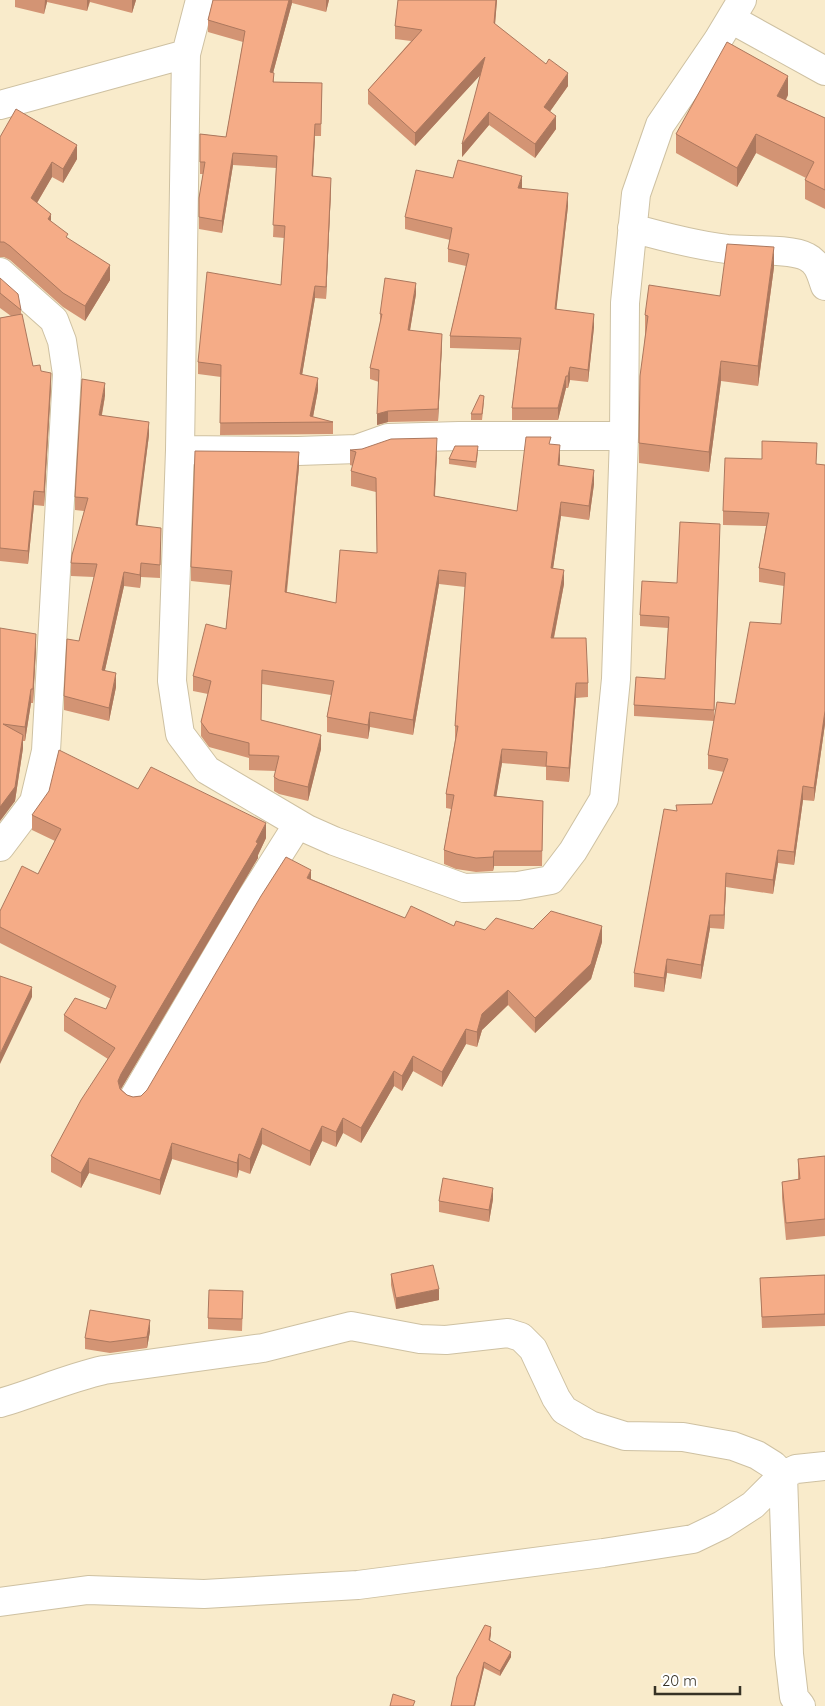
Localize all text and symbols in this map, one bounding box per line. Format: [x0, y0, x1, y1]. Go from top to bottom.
scale bar [655, 1664, 740, 1696]
text: 20 m [662, 1671, 697, 1690]

